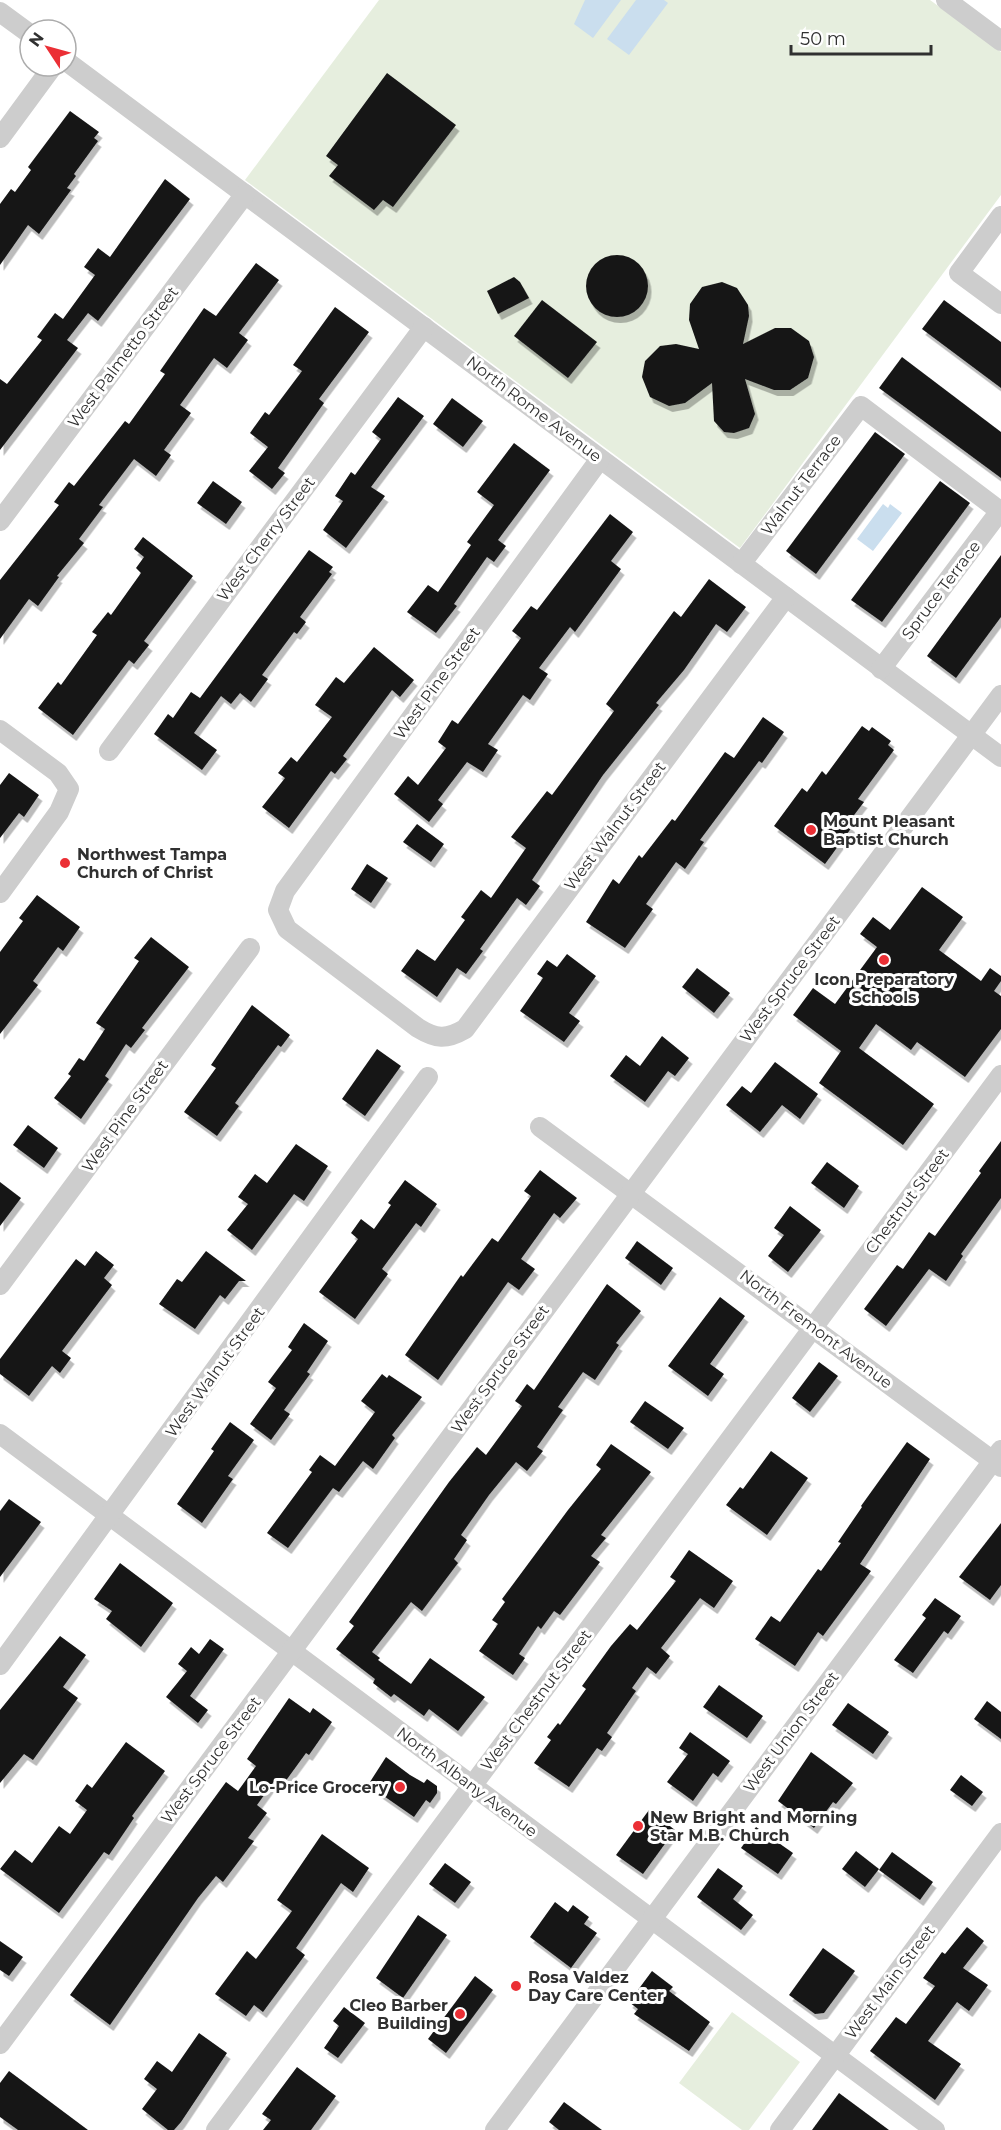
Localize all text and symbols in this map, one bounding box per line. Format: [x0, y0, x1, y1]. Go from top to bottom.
north arrow [18, 18, 78, 78]
scale bar [791, 18, 930, 56]
text: 50 m [800, 28, 846, 50]
text: N [25, 29, 48, 50]
street label: West Palmetto Street [64, 282, 183, 431]
street label: North Rome Avenue [463, 352, 605, 466]
street label: Walnut Terrace [757, 431, 845, 539]
street label: West Cherry Street [213, 473, 319, 605]
street label: Spruce Terrace [898, 537, 984, 643]
street label: West Pine Street [390, 623, 484, 743]
street label: West Walnut Street [560, 757, 670, 894]
place label: Mount Pleasant Baptist Church [823, 812, 955, 849]
marker: Mount Pleasant Baptist Church [804, 823, 818, 837]
place label: Northwest Tampa Church of Christ [77, 845, 227, 882]
marker: Northwest Tampa Church of Christ [58, 856, 72, 870]
street label: West Spruce Street [736, 911, 844, 1046]
marker: Icon Preparatory Schools [877, 953, 891, 967]
place label: Icon Preparatory Schools [814, 970, 954, 1007]
street label: West Pine Street [78, 1056, 172, 1176]
street label: Chestnut Street [861, 1144, 953, 1257]
street label: North Fremont Avenue [736, 1265, 896, 1393]
street label: West Spruce Street [447, 1301, 553, 1437]
street label: West Walnut Street [161, 1303, 269, 1441]
street label: West Chestnut Street [477, 1625, 596, 1774]
street label: West Union Street [739, 1667, 843, 1796]
street label: West Spruce Street [157, 1692, 265, 1827]
street label: North Albany Avenue [393, 1723, 541, 1841]
place label: Lo-Price Grocery [249, 1778, 388, 1797]
marker: Lo-Price Grocery [393, 1780, 407, 1794]
place label: New Bright and Morning Star M.B. Church [650, 1808, 857, 1845]
marker: New Bright and Morning Star M.B. Church [631, 1819, 645, 1833]
street label: West Main Street [841, 1921, 939, 2043]
place label: Rosa Valdez Day Care Center [528, 1968, 664, 2005]
marker: Rosa Valdez Day Care Center [509, 1979, 523, 1993]
place label: Cleo Barber Building [350, 1996, 448, 2033]
marker: Cleo Barber Building [453, 2007, 467, 2021]

